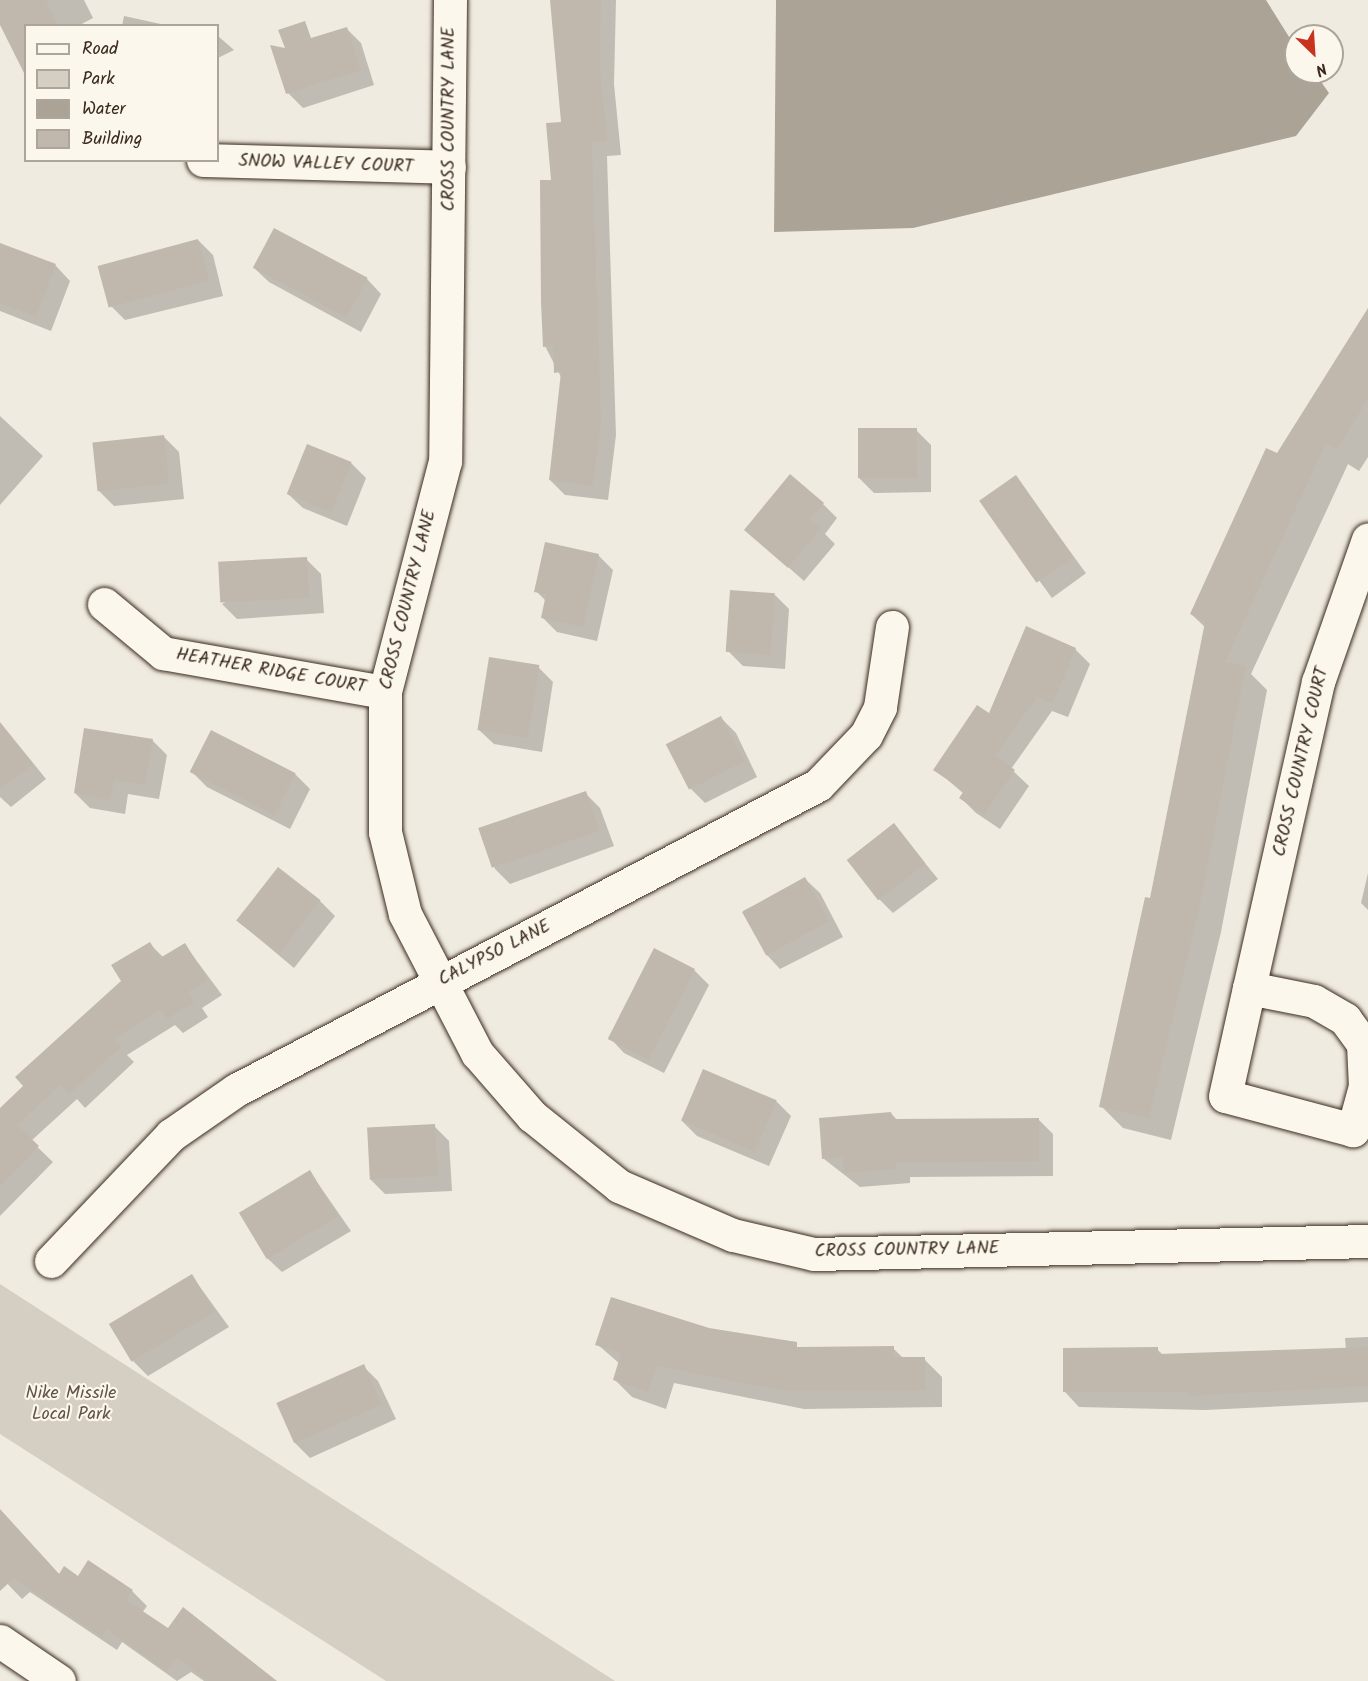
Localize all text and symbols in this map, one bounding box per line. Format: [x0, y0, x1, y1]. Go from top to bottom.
legend [24, 24, 219, 162]
north arrow [1284, 24, 1344, 84]
street label: CROSS COUNTRY LANE [439, 27, 461, 211]
text: Road [82, 35, 118, 64]
text: N [1311, 55, 1331, 82]
text: Park [82, 65, 115, 94]
text: Water [82, 95, 126, 124]
text: Building [82, 125, 142, 154]
street label: SNOW VALLEY COURT [238, 151, 414, 179]
street label: CROSS COUNTRY LANE [376, 508, 442, 692]
street label: HEATHER RIDGE COURT [174, 645, 368, 699]
street label: CROSS COUNTRY COURT [1270, 665, 1334, 859]
street label: CALYPSO LANE [435, 916, 555, 992]
street label: CROSS COUNTRY LANE [815, 1239, 999, 1263]
park label: Nike Missile Local Park [26, 1384, 116, 1426]

